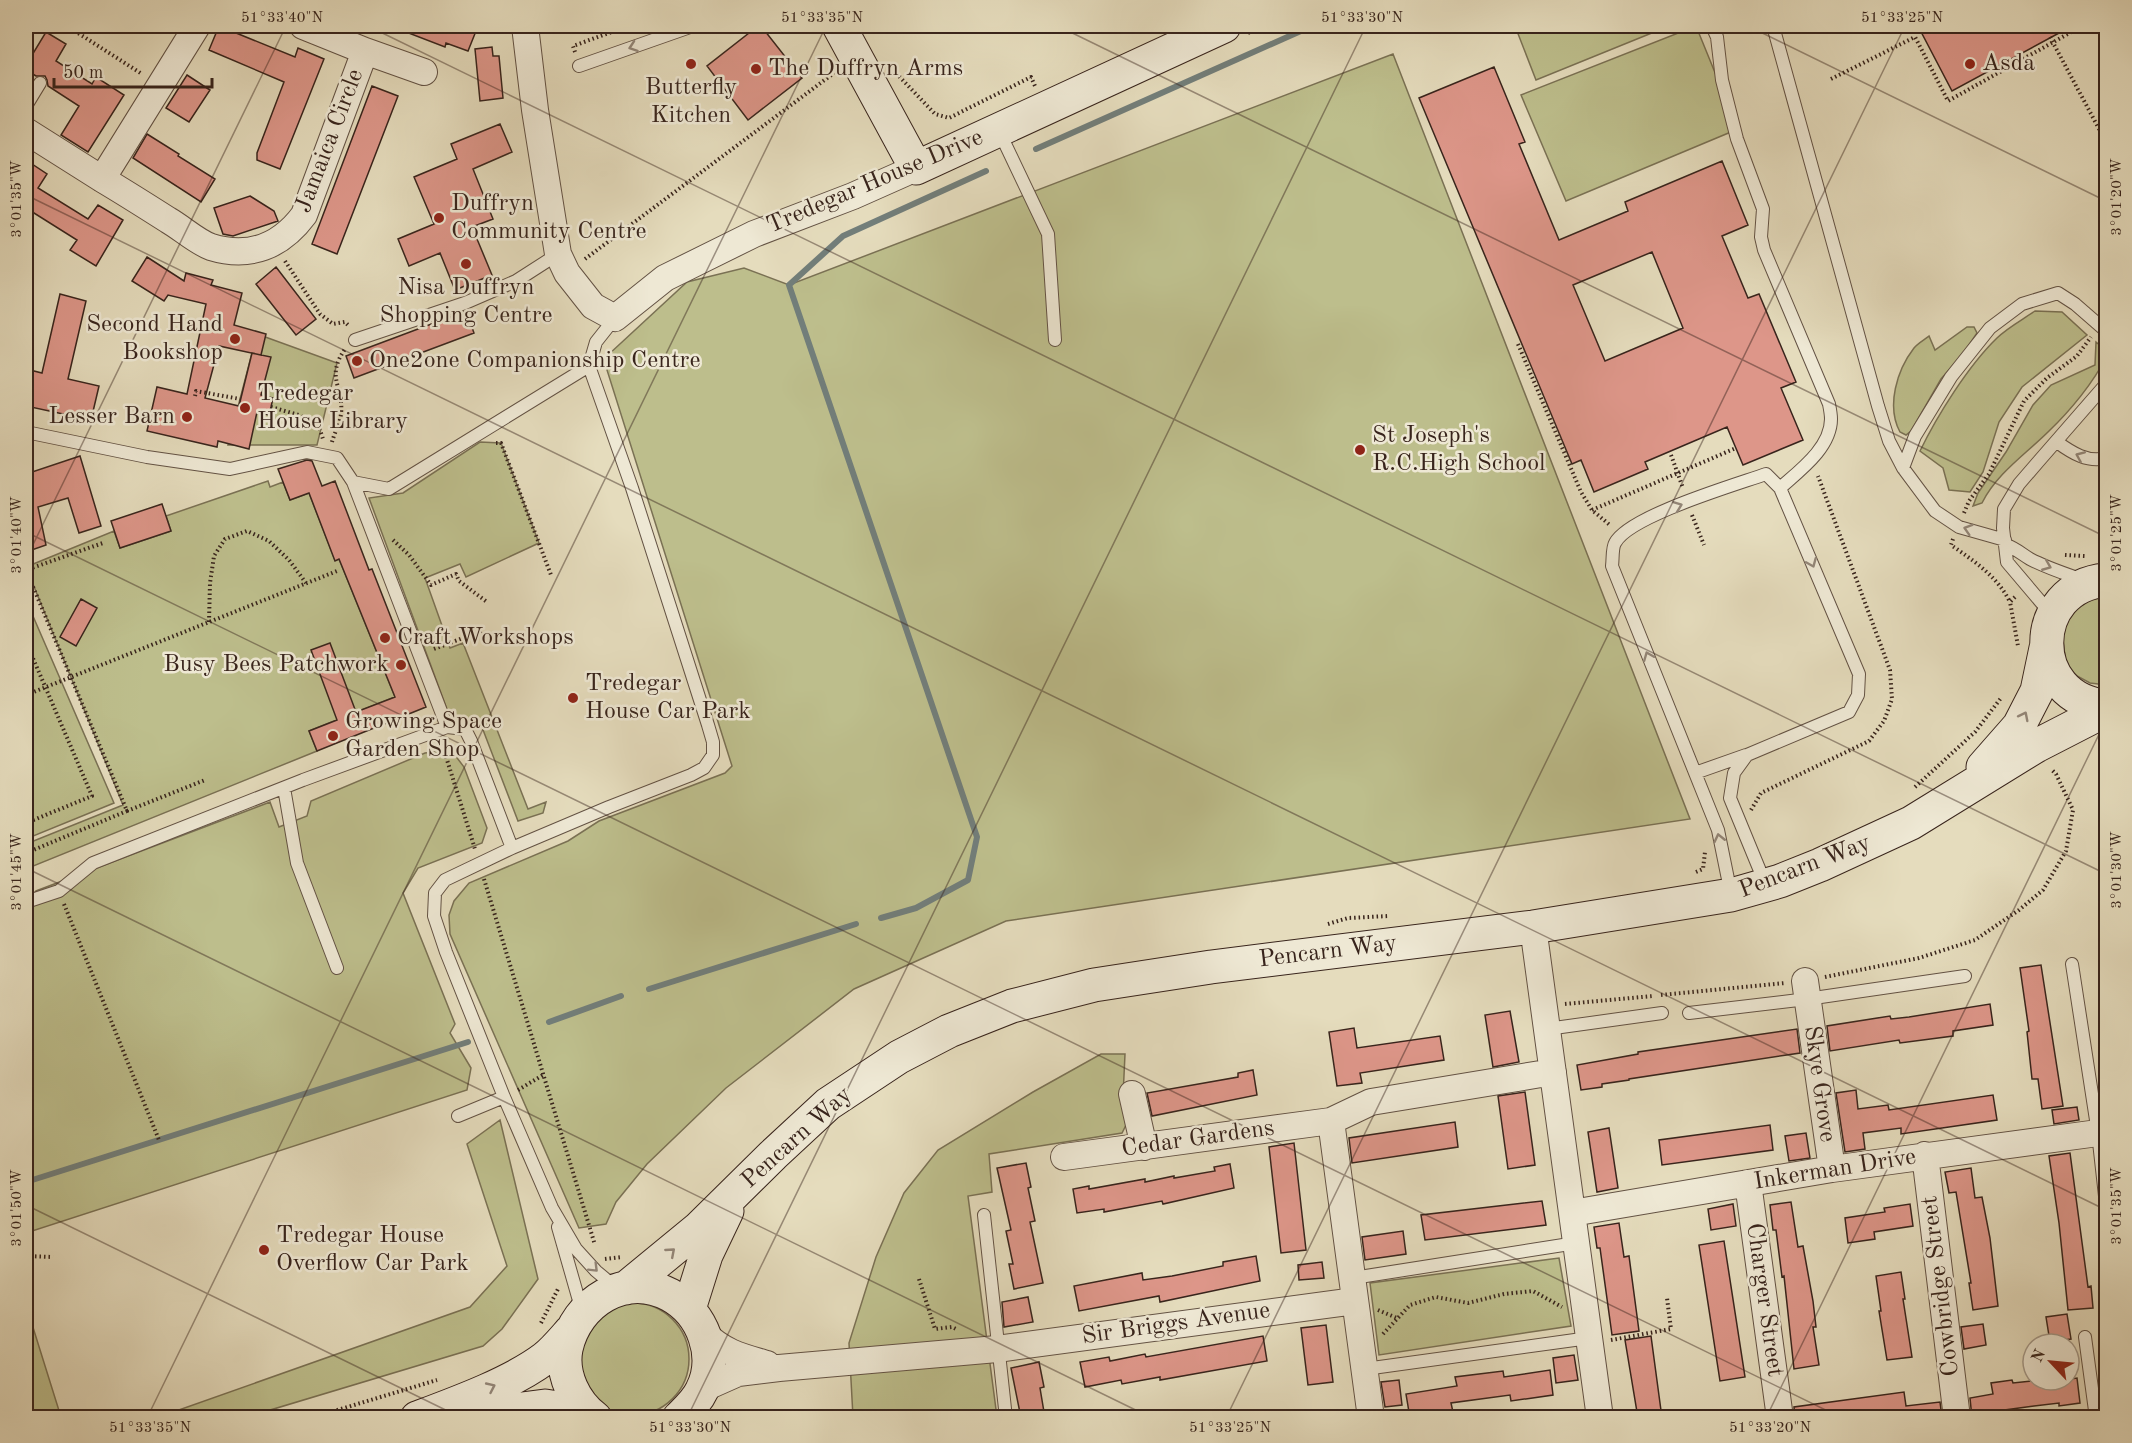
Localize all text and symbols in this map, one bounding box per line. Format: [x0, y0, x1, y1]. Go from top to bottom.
text: 51°33'40"N [241, 11, 323, 26]
text: 51°33'35"N [781, 11, 863, 26]
text: 51°33'30"N [1321, 11, 1403, 26]
text: 51°33'25"N [1861, 11, 1943, 26]
one-way arrow [628, 39, 639, 52]
scale bar [54, 51, 212, 89]
place label: Asda [1982, 52, 2035, 76]
marker: Butterfly Kitchen [684, 57, 698, 71]
place label: The Duffryn Arms [768, 57, 963, 81]
marker: Asda [1963, 57, 1977, 71]
marker: The Duffryn Arms [749, 62, 763, 76]
text: 50 m [63, 64, 103, 82]
street label: Jamaica Circle [292, 66, 368, 216]
place label: Butterfly Kitchen [645, 76, 738, 128]
street label: Tredegar House Drive [763, 126, 987, 238]
text: 3°01'20"W [2110, 158, 2125, 236]
text: 3°01'35"W [10, 160, 25, 238]
place label: Duffryn Community Centre [451, 192, 647, 244]
marker: Duffryn Community Centre [432, 211, 446, 225]
marker: Nisa Duffryn Shopping Centre [459, 257, 473, 271]
place label: Nisa Duffryn Shopping Centre [379, 276, 553, 328]
place label: Second Hand Bookshop [86, 313, 223, 365]
marker: Second Hand Bookshop [228, 332, 242, 346]
place label: One2one Companionship Centre [369, 349, 700, 373]
marker: One2one Companionship Centre [350, 354, 364, 368]
place label: Tredegar House Library [257, 382, 408, 434]
marker: Tredegar House Library [238, 401, 252, 415]
place label: Lesser Barn [48, 405, 175, 429]
marker: Lesser Barn [180, 410, 194, 424]
place label: St Joseph's R.C.High School [1372, 424, 1546, 476]
marker: St Joseph's R.C.High School [1353, 443, 1367, 457]
one-way arrow [2076, 451, 2087, 463]
text: 3°01'25"W [2110, 494, 2125, 572]
text: 3°01'40"W [10, 496, 25, 574]
one-way arrow [1672, 501, 1683, 513]
one-way arrow [1963, 524, 1974, 536]
one-way arrow [1805, 556, 1817, 567]
one-way arrow [2040, 559, 2051, 571]
place label: Craft Workshops [397, 626, 574, 650]
marker: Craft Workshops [378, 631, 392, 645]
one-way arrow [1643, 651, 1655, 662]
place label: Busy Bees Patchwork [163, 653, 389, 677]
marker: Busy Bees Patchwork [394, 658, 408, 672]
place label: Tredegar House Car Park [585, 672, 751, 724]
marker: Tredegar House Car Park [566, 691, 580, 705]
place label: Growing Space Garden Shop [345, 710, 502, 762]
one-way arrow [2017, 711, 2028, 722]
marker: Growing Space Garden Shop [326, 729, 340, 743]
street label: Pencarn Way [1736, 831, 1874, 903]
text: 3°01'30"W [2110, 831, 2125, 909]
text: 3°01'45"W [10, 833, 25, 911]
one-way arrow [1713, 833, 1726, 843]
street label: Pencarn Way [1258, 932, 1399, 972]
street label: Skye Grove [1799, 1024, 1839, 1144]
street label: Pencarn Way [737, 1082, 857, 1193]
street label: Cedar Gardens [1120, 1116, 1276, 1162]
street label: Inkerman Drive [1752, 1145, 1918, 1195]
text: 3°01'35"W [2110, 1167, 2125, 1245]
text: 3°01'50"W [10, 1169, 25, 1247]
street label: Cowbridge Street [1918, 1194, 1964, 1378]
street label: Charger Street [1741, 1222, 1787, 1378]
place label: Tredegar House Overflow Car Park [276, 1224, 469, 1276]
marker: Tredegar House Overflow Car Park [257, 1243, 271, 1257]
one-way arrow [665, 1248, 675, 1259]
one-way arrow [587, 1261, 598, 1272]
street label: Sir Briggs Avenue [1080, 1299, 1272, 1349]
north arrow [2021, 1332, 2081, 1392]
text: N [2029, 1347, 2050, 1365]
one-way arrow [484, 1383, 495, 1395]
text: 51°33'35"N [109, 1421, 191, 1436]
text: 51°33'30"N [649, 1421, 731, 1436]
text: 51°33'25"N [1189, 1421, 1271, 1436]
text: 51°33'20"N [1729, 1421, 1811, 1436]

